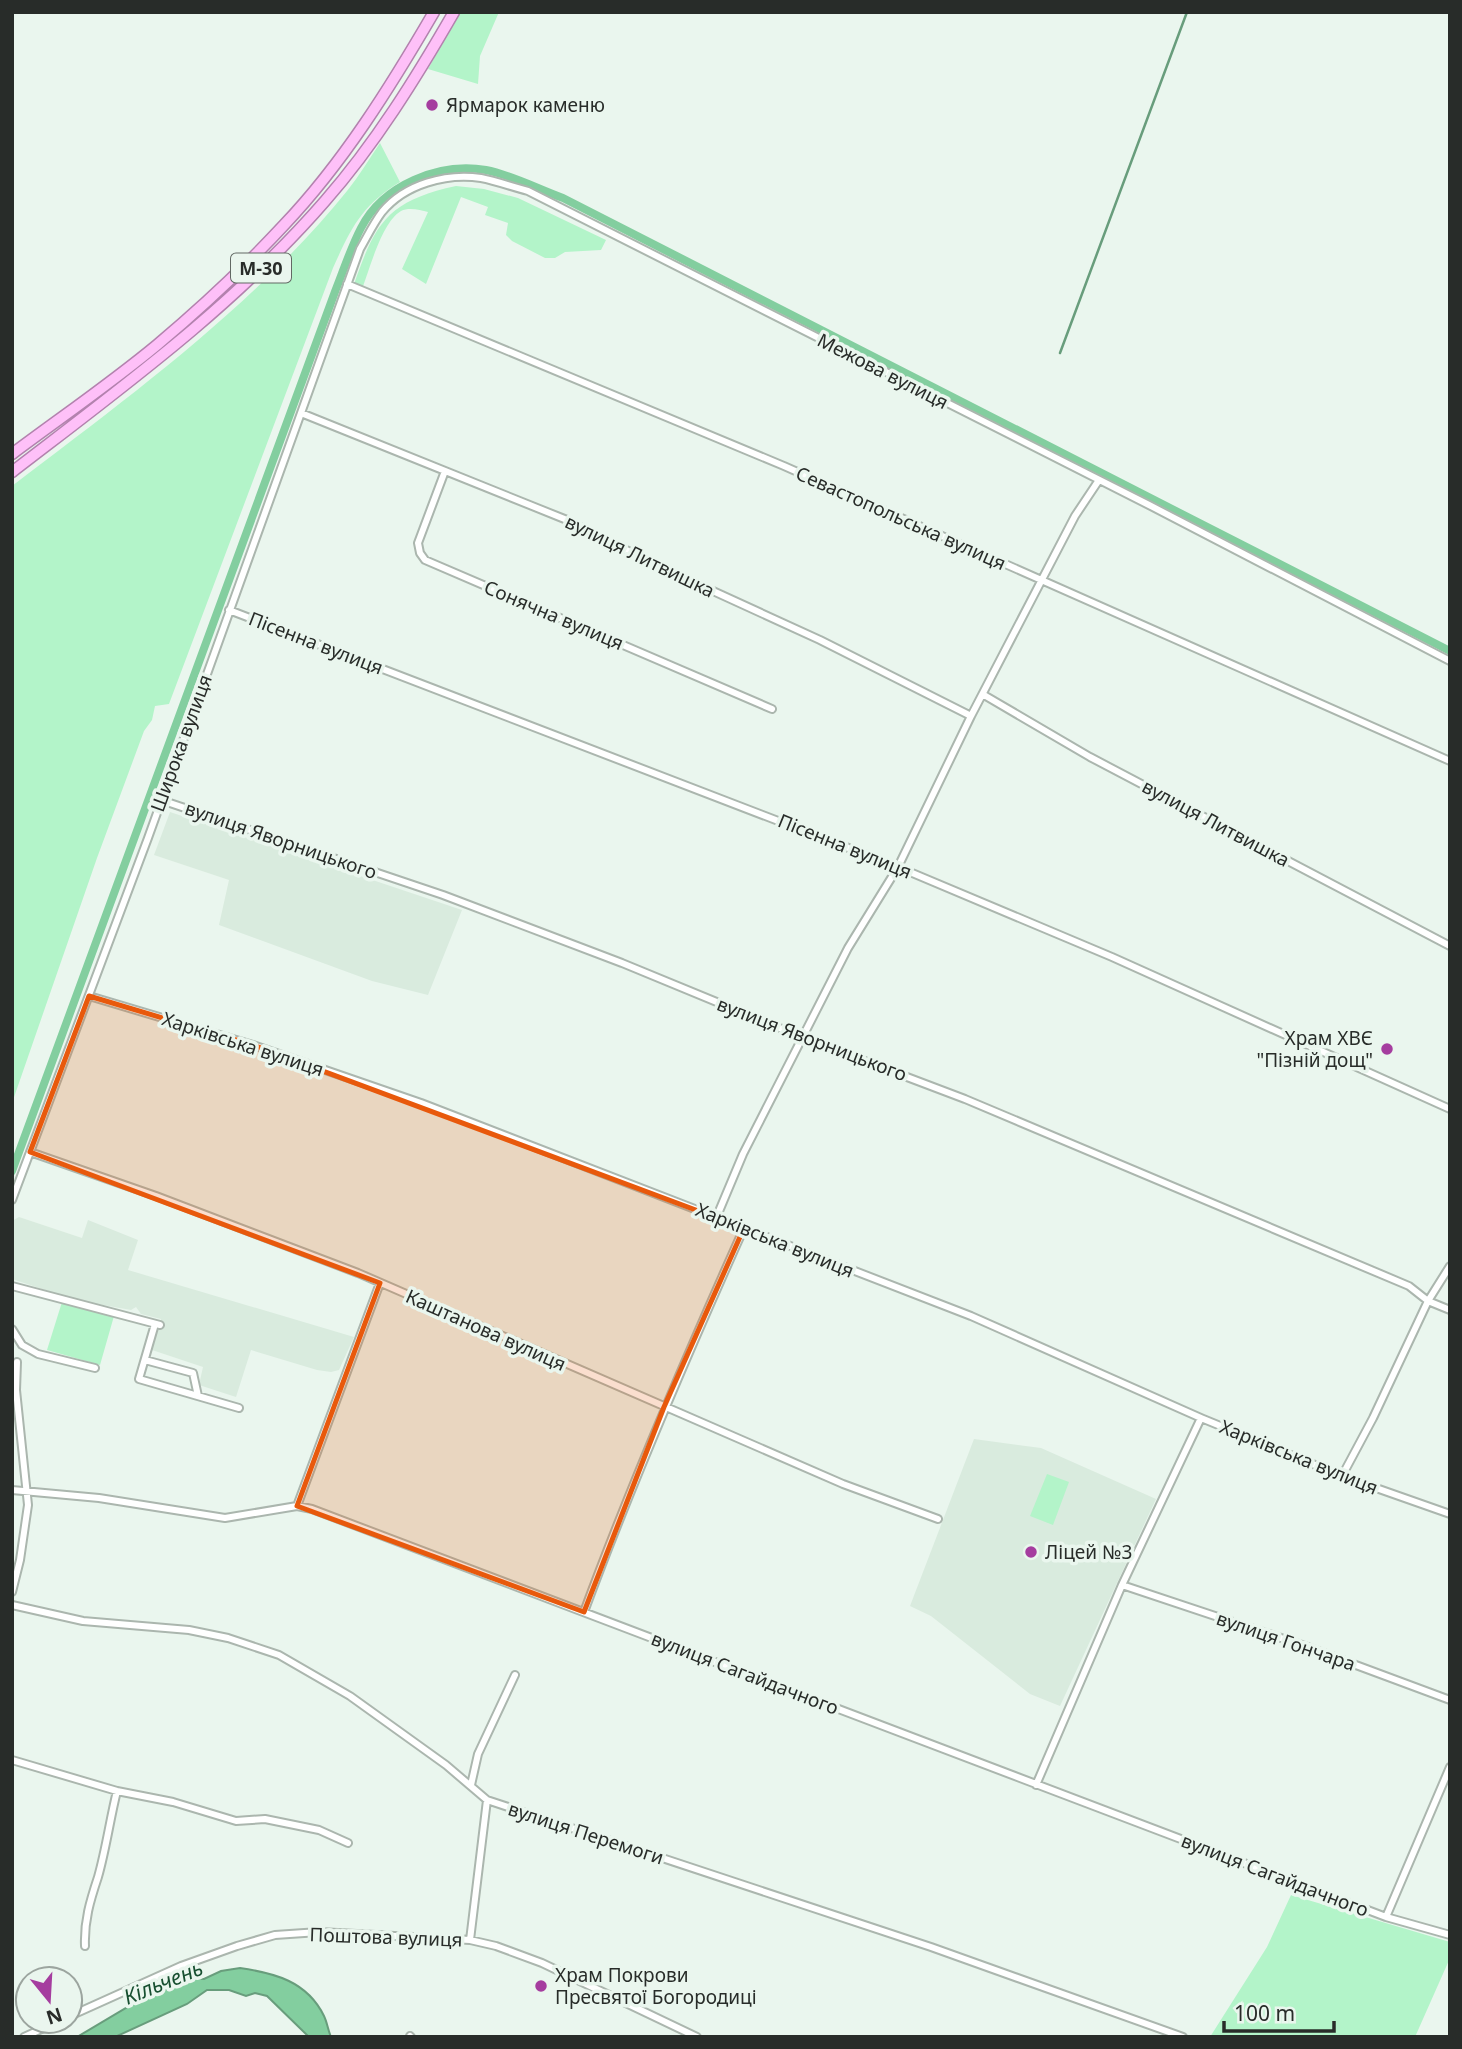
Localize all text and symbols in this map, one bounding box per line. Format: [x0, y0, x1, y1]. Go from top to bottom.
place label: Ярмарок каменю [446, 92, 605, 118]
marker: Ярмарок каменю [424, 97, 440, 113]
road number: М-30 [231, 254, 291, 282]
street label: Межова вулиця [813, 327, 953, 415]
street label: Севастопольська вулиця [792, 460, 1010, 576]
street label: вулиця Литвишка [561, 508, 719, 604]
street label: Сонячна вулиця [480, 574, 628, 656]
street label: Пісенна вулиця [245, 605, 387, 681]
street label: Широка вулиця [144, 671, 218, 815]
street label: вулиця Литвишка [1138, 773, 1294, 873]
street label: вулиця Яворницького [182, 795, 380, 885]
street label: Пісенна вулиця [774, 807, 916, 885]
street label: вулиця Яворницького [713, 991, 911, 1087]
street label: Харківська вулиця [159, 1006, 327, 1082]
place label: Храм ХВЄ "Пізній дощ" [1256, 1025, 1373, 1073]
marker: Храм ХВЄ "Пізній дощ" [1379, 1041, 1395, 1057]
street label: Харківська вулиця [692, 1196, 858, 1284]
street label: Каштанова вулиця [402, 1283, 570, 1377]
street label: Харківська вулиця [1216, 1413, 1382, 1501]
place label: Ліцей №3 [1045, 1539, 1132, 1565]
marker: Ліцей №3 [1023, 1544, 1039, 1560]
street label: вулиця Гончара [1213, 1605, 1359, 1677]
street label: вулиця Сагайдачного [648, 1625, 842, 1721]
street label: вулиця Перемоги [505, 1796, 667, 1870]
street label: вулиця Сагайдачного [1178, 1827, 1372, 1923]
street label: Поштова вулиця [309, 1921, 463, 1953]
water label: Кільчень [119, 1953, 207, 2011]
place label: Храм Покрови Пресвятої Богородиці [555, 1962, 757, 2010]
north arrow [14, 1965, 84, 2035]
marker: Храм Покрови Пресвятої Богородиці [533, 1978, 549, 1994]
scale bar [1224, 1990, 1334, 2034]
text: 100 m [1234, 1999, 1295, 2027]
text: N [43, 2001, 66, 2031]

